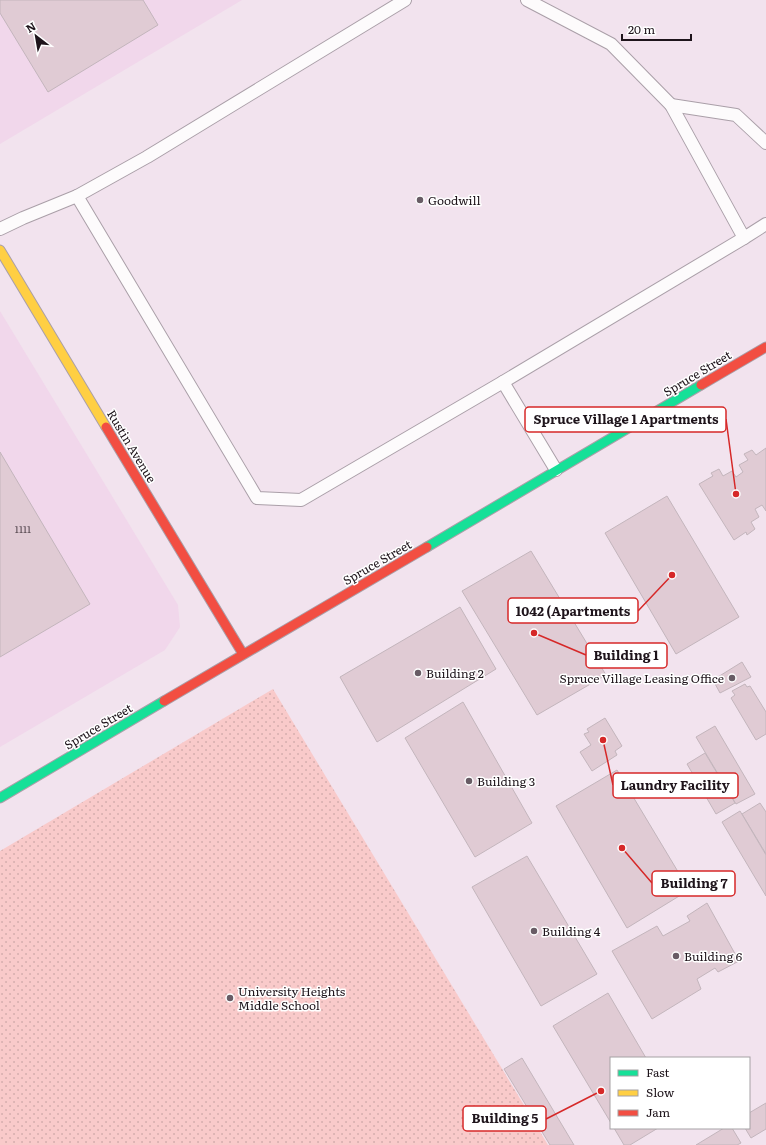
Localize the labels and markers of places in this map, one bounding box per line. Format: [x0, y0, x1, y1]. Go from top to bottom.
place label: Goodwill [428, 191, 481, 209]
marker: Goodwill [415, 195, 425, 205]
callout: Spruce Village 1 Apartments [525, 407, 726, 432]
callout: 1042 (Apartments [508, 598, 638, 623]
callout: Building 1 [586, 643, 667, 668]
place label: Building 2 [426, 664, 484, 682]
marker: Building 2 [413, 668, 423, 678]
place label: Spruce Village Leasing Office [560, 669, 724, 687]
marker: Spruce Village Leasing Office [727, 673, 737, 683]
place label: Building 3 [477, 772, 535, 790]
callout: Laundry Facility [613, 773, 738, 798]
marker: Building 3 [464, 776, 474, 786]
callout: Building 7 [652, 871, 735, 896]
place label: Building 4 [542, 922, 601, 940]
marker: Building 4 [529, 926, 539, 936]
place label: Building 6 [684, 947, 743, 965]
marker: Building 6 [671, 951, 681, 961]
place label: University Heights Middle School [238, 982, 346, 1014]
marker: University Heights Middle School [225, 993, 235, 1003]
callout: Building 5 [463, 1106, 546, 1131]

